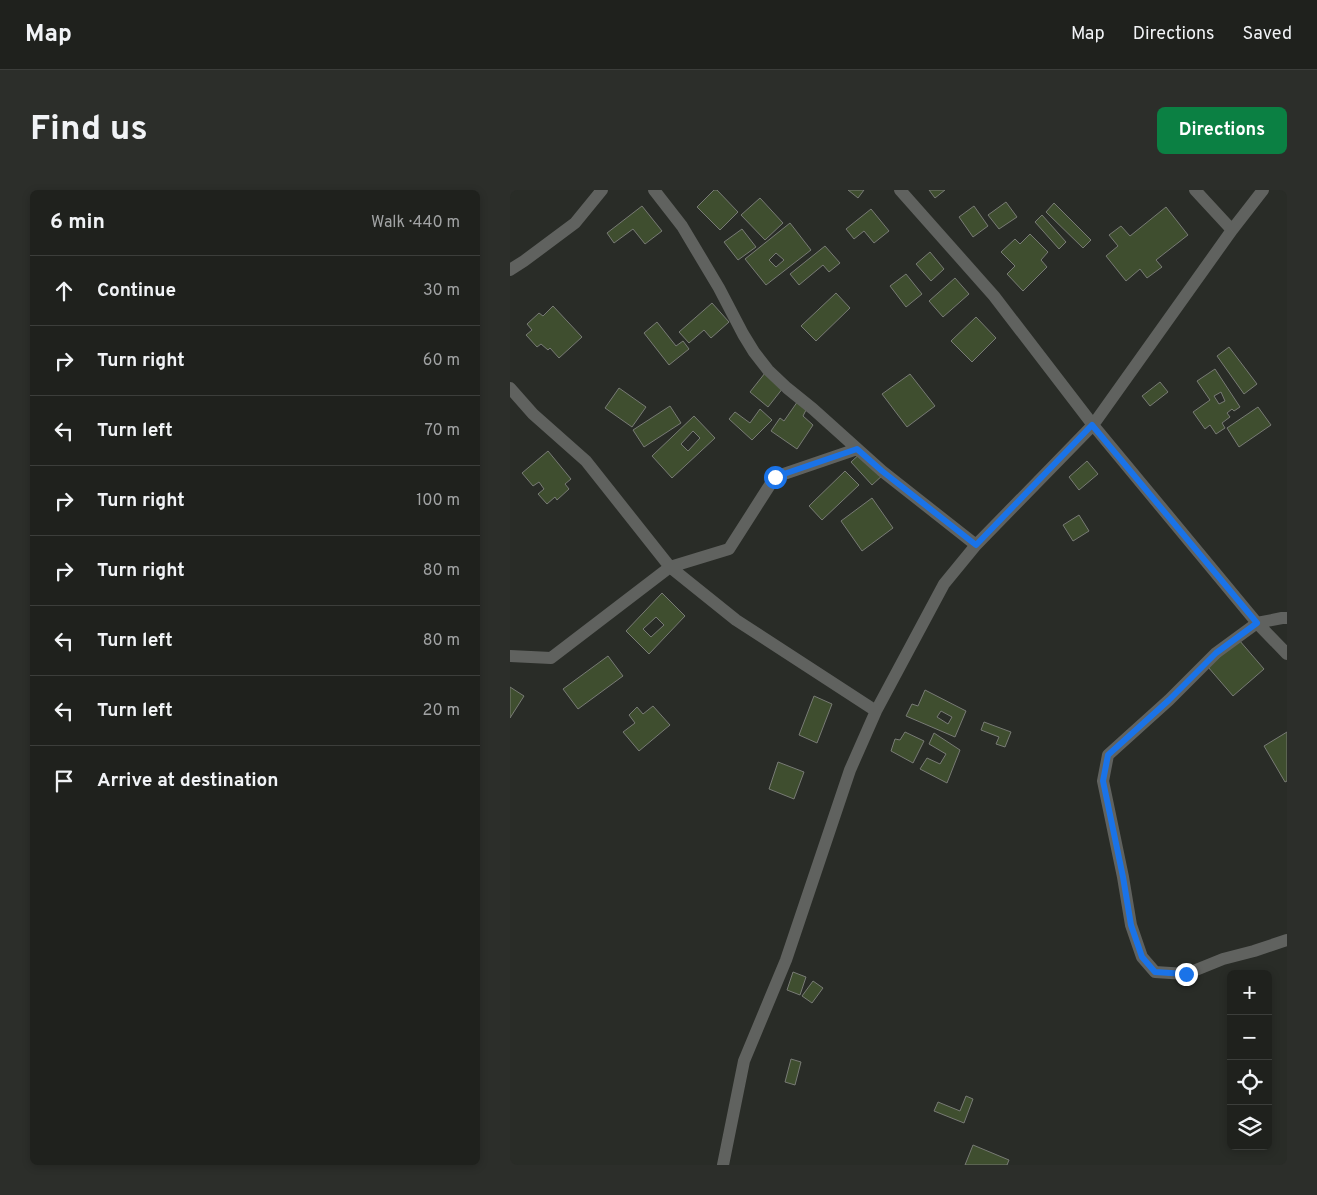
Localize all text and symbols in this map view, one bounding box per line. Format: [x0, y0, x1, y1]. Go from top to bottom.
text: Map [25, 20, 72, 50]
text: Map [1071, 23, 1105, 46]
text: Directions [1133, 23, 1215, 46]
text: Saved [1243, 23, 1292, 46]
button: Directions [1157, 107, 1287, 154]
text: Find us [30, 108, 148, 152]
text: 6 min [50, 209, 105, 236]
text: Walk · 440 m [371, 213, 460, 233]
icon: ahead [50, 277, 78, 305]
text: Continue [97, 279, 176, 303]
text: 30 m [423, 281, 460, 301]
icon: right [50, 347, 78, 375]
text: Turn right [97, 349, 185, 373]
text: 60 m [423, 351, 460, 371]
icon: left [50, 417, 78, 445]
text: Turn left [97, 419, 173, 443]
text: 70 m [425, 421, 460, 441]
route start [764, 466, 787, 489]
icon: right [50, 487, 78, 515]
text: Turn right [97, 489, 185, 513]
text: 100 m [416, 491, 460, 511]
icon: right [50, 557, 78, 585]
text: Turn right [97, 559, 185, 583]
text: 80 m [423, 561, 460, 581]
icon: left [50, 627, 78, 655]
text: Turn left [97, 629, 173, 653]
text: 80 m [423, 631, 460, 651]
icon: left [50, 697, 78, 725]
text: Turn left [97, 699, 173, 723]
text: 20 m [423, 701, 460, 721]
icon: arrive [50, 767, 78, 795]
text: Arrive at destination [97, 769, 278, 793]
route end [1175, 963, 1198, 986]
map controls [1227, 970, 1272, 1150]
button: + [1227, 970, 1272, 1015]
button: − [1227, 1015, 1272, 1060]
button: locate [1227, 1060, 1272, 1105]
button: layers [1227, 1105, 1272, 1150]

